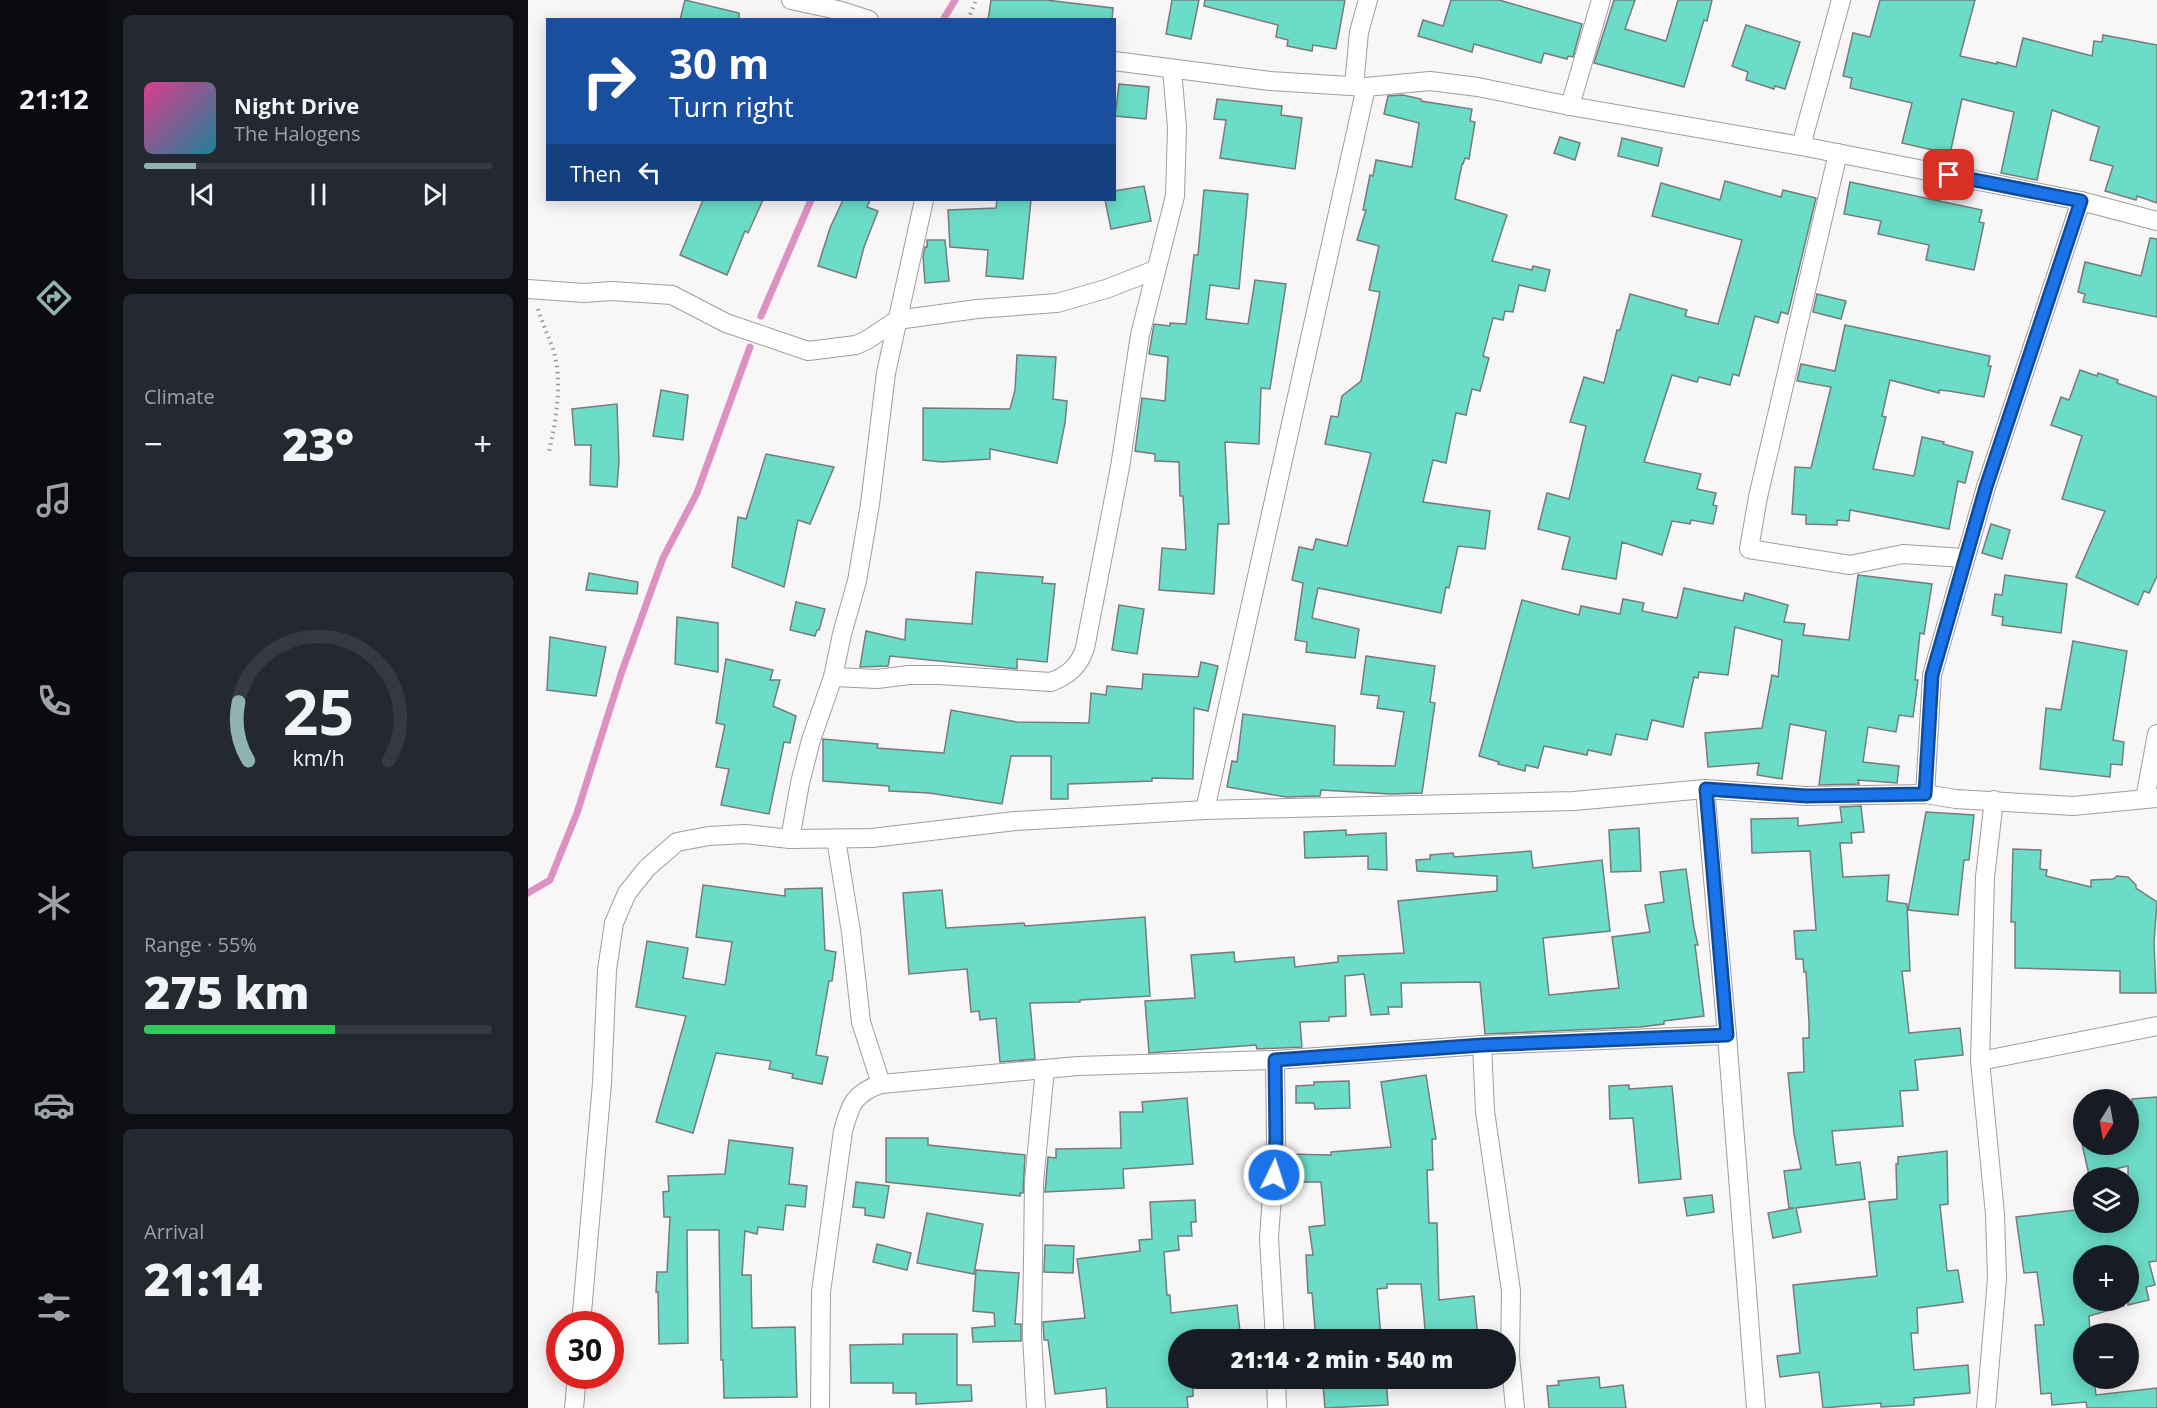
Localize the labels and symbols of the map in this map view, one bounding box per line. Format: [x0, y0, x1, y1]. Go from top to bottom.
pin [1923, 149, 1974, 200]
north arrow [2073, 1089, 2139, 1155]
position arrow [1242, 1143, 1306, 1207]
speed limit sign: 30 [546, 1311, 624, 1389]

